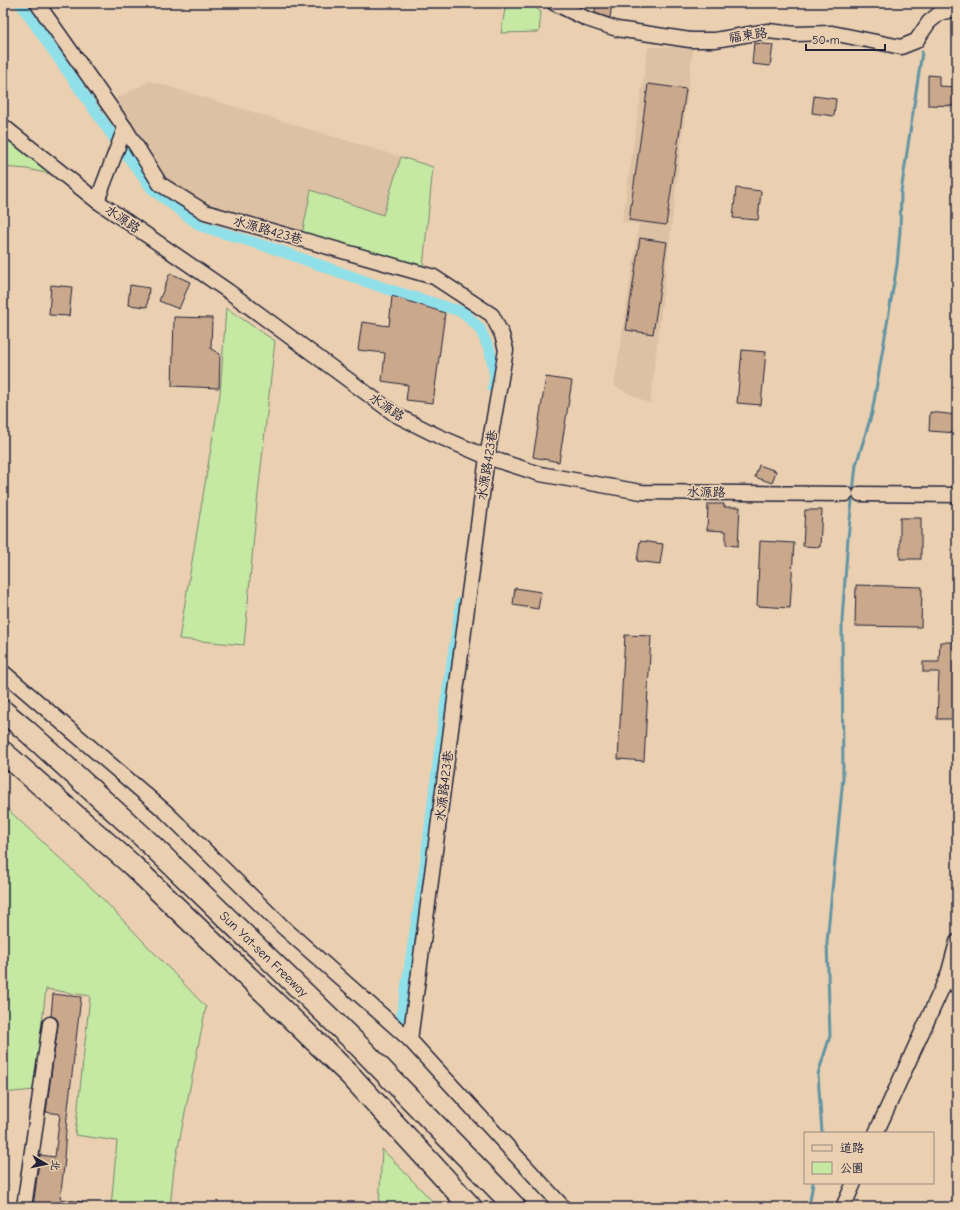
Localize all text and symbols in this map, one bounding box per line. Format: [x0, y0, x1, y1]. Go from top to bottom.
street label: 福東路 [728, 25, 768, 45]
scale bar [806, 26, 885, 52]
text: 50 m [812, 33, 840, 47]
street label: 水源路 [103, 202, 143, 236]
street label: 水源路423巷 [231, 213, 305, 247]
street label: 水源路 [367, 390, 407, 424]
street label: 水源路423巷 [474, 428, 500, 502]
street label: 水源路 [686, 484, 726, 500]
street label: 水源路423巷 [432, 750, 456, 822]
street label: Sun Yat-sen Freeway [217, 908, 311, 1000]
legend [804, 1132, 934, 1184]
text: 道路 [840, 1141, 864, 1155]
north arrow [26, 1144, 66, 1184]
text: 北 [48, 1159, 63, 1172]
text: 公園 [840, 1161, 864, 1175]

